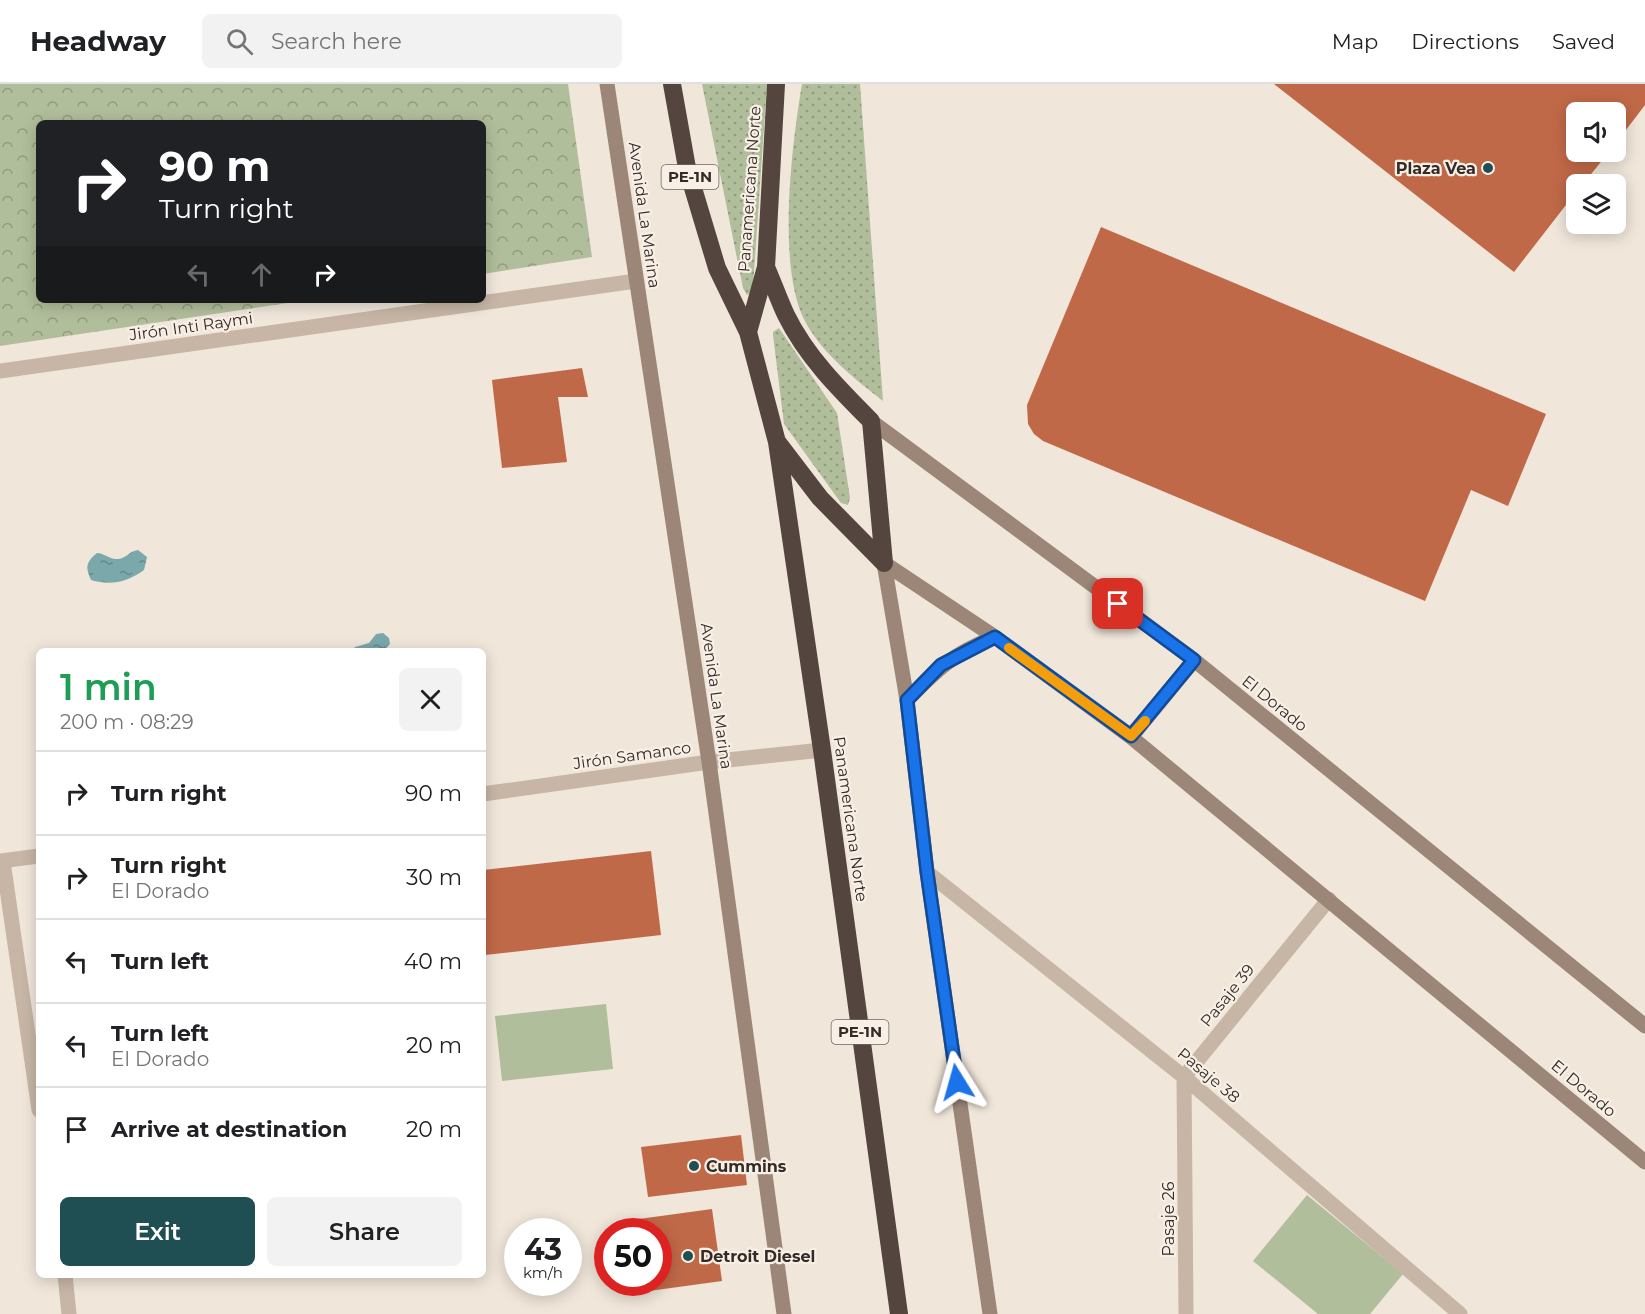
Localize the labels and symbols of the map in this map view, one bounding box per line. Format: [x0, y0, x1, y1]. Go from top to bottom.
street label: Panamericana Norte [734, 105, 765, 273]
street label: Avenida La Marina [625, 141, 664, 289]
place label: Plaza Vea [1396, 159, 1476, 178]
marker: Plaza Vea [1481, 161, 1495, 175]
road number: PE-1N [662, 165, 718, 189]
street label: Jirón Inti Raymi [127, 308, 254, 345]
pin [1092, 578, 1143, 629]
street label: Avenida La Marina [697, 622, 736, 770]
street label: El Dorado [1238, 671, 1311, 735]
street label: Panamericana Norte [830, 735, 872, 903]
street label: Jirón Samanco [571, 738, 692, 773]
street label: Pasaje 39 [1196, 960, 1258, 1030]
road number: PE-1N [832, 1020, 888, 1044]
street label: Pasaje 38 [1174, 1044, 1244, 1107]
position arrow [925, 1050, 989, 1114]
street label: El Dorado [1547, 1056, 1620, 1121]
place label: Cummins [706, 1157, 787, 1176]
marker: Cummins [687, 1159, 701, 1173]
street label: Pasaje 26 [1159, 1181, 1178, 1256]
speed limit sign: 50 [594, 1218, 672, 1296]
place label: Detroit Diesel [700, 1247, 815, 1266]
marker: Detroit Diesel [681, 1249, 695, 1263]

